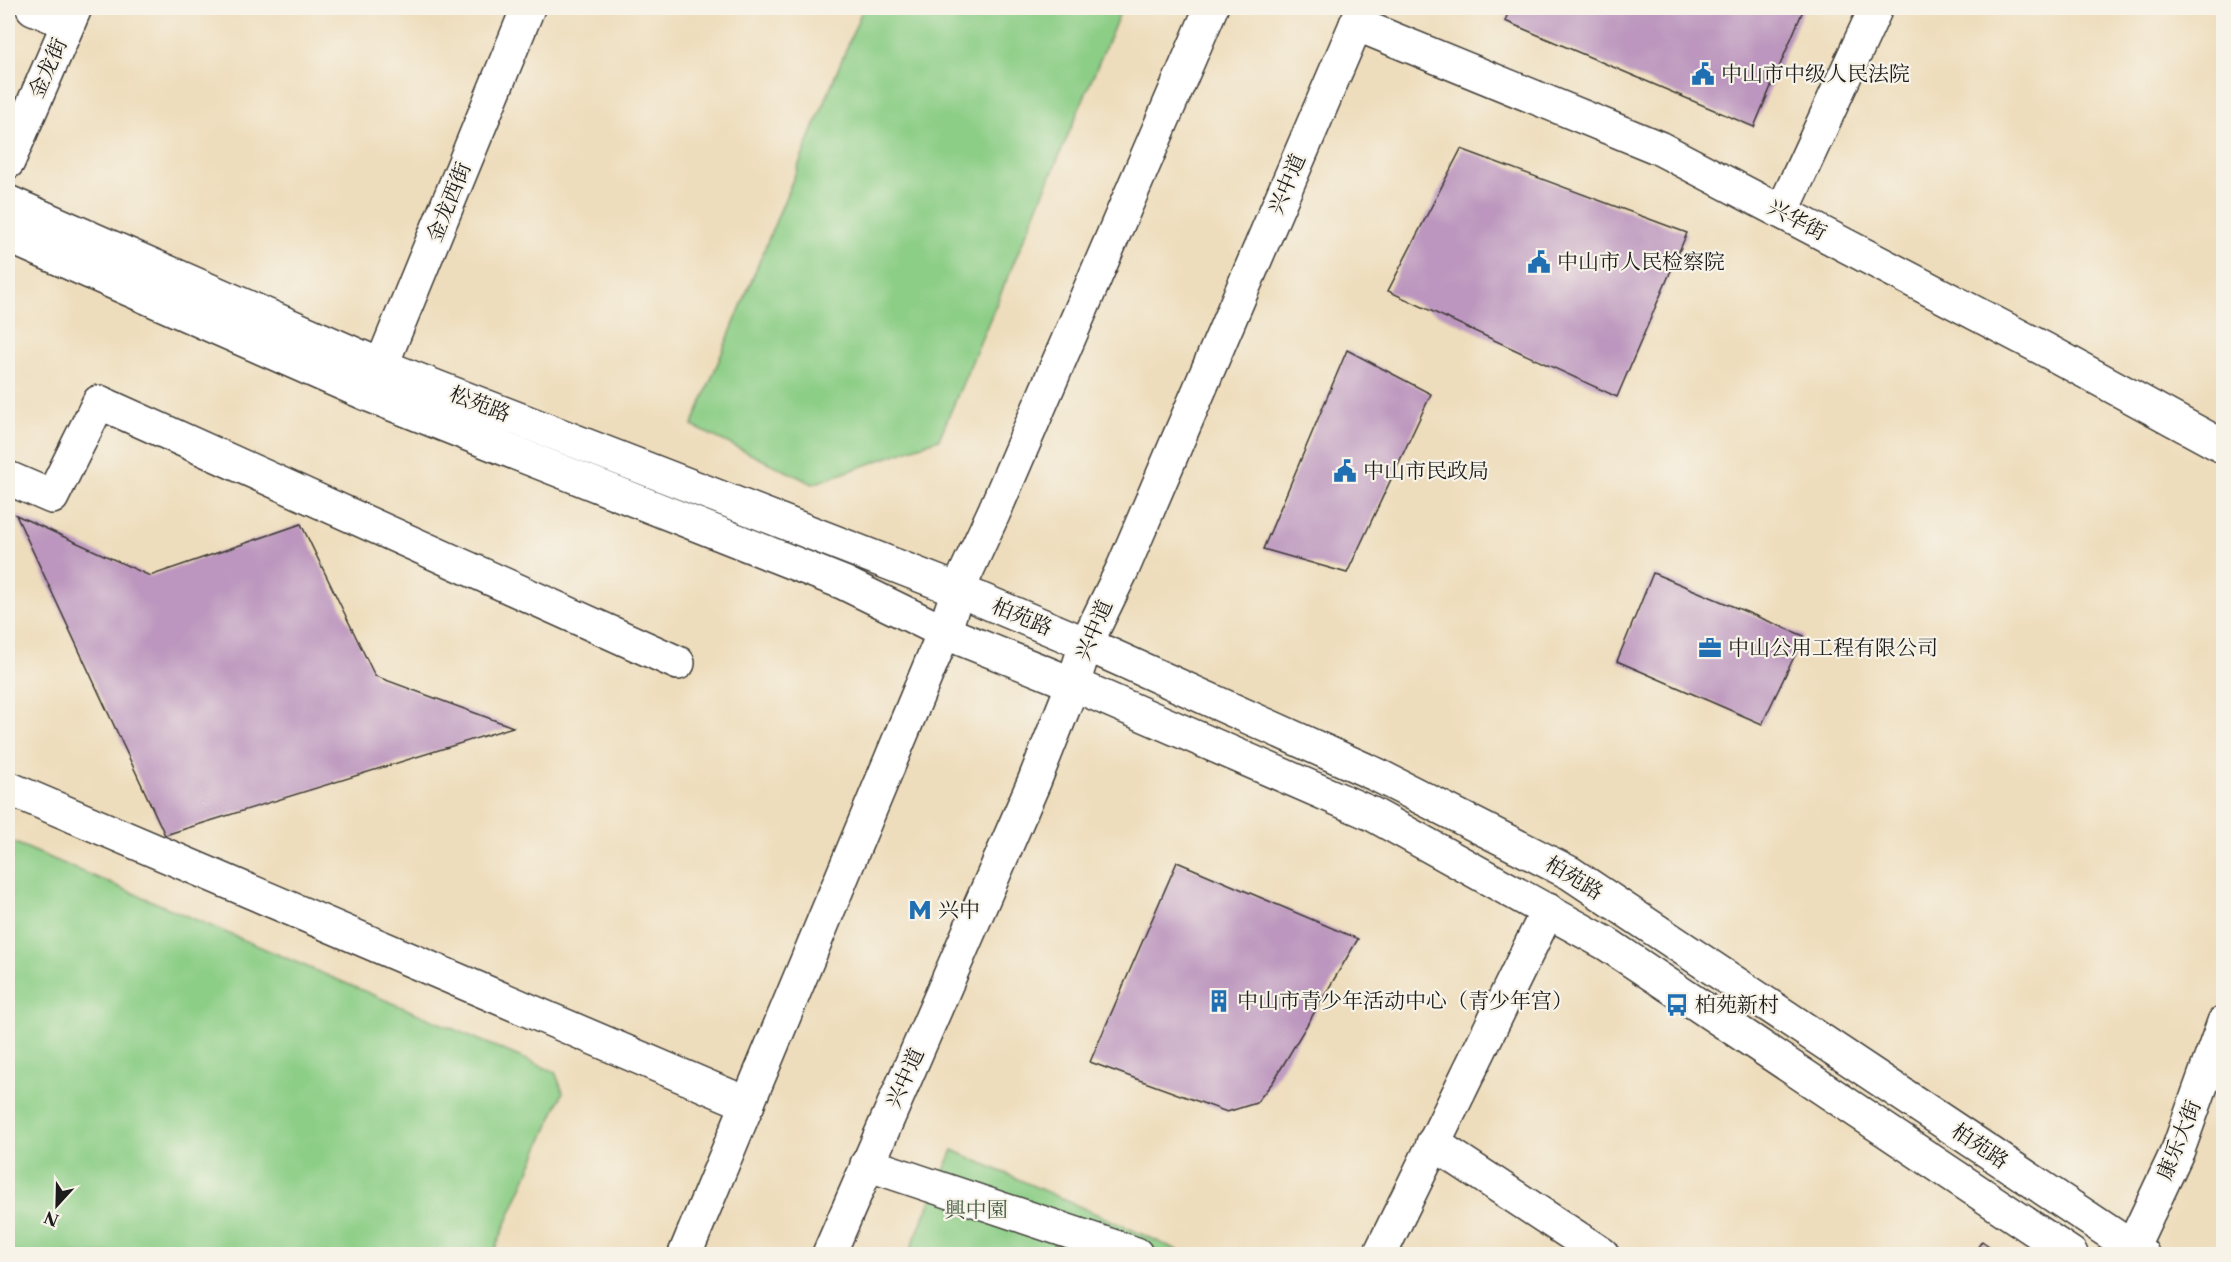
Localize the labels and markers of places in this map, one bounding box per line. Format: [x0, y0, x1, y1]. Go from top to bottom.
public building icon: 中山市中级人民法院 [1690, 61, 1716, 87]
place label: 中山市中级人民法院 [1721, 61, 1910, 86]
public building icon: 中山市人民检察院 [1526, 249, 1552, 275]
place label: 中山市人民检察院 [1557, 249, 1725, 274]
public building icon: 中山市民政局 [1332, 458, 1358, 484]
place label: 中山市民政局 [1363, 458, 1489, 483]
office icon: 中山公用工程有限公司 [1697, 635, 1723, 661]
place label: 中山公用工程有限公司 [1728, 635, 1938, 660]
metro station icon: 兴中 [907, 897, 933, 923]
place label: 兴中 [938, 897, 980, 922]
building icon: 中山市青少年活动中心（青少年宫） [1206, 988, 1232, 1014]
place label: 中山市青少年活动中心（青少年宫） [1237, 988, 1573, 1013]
bus stop icon: 柏苑新村 [1664, 992, 1690, 1018]
place label: 柏苑新村 [1695, 992, 1779, 1017]

